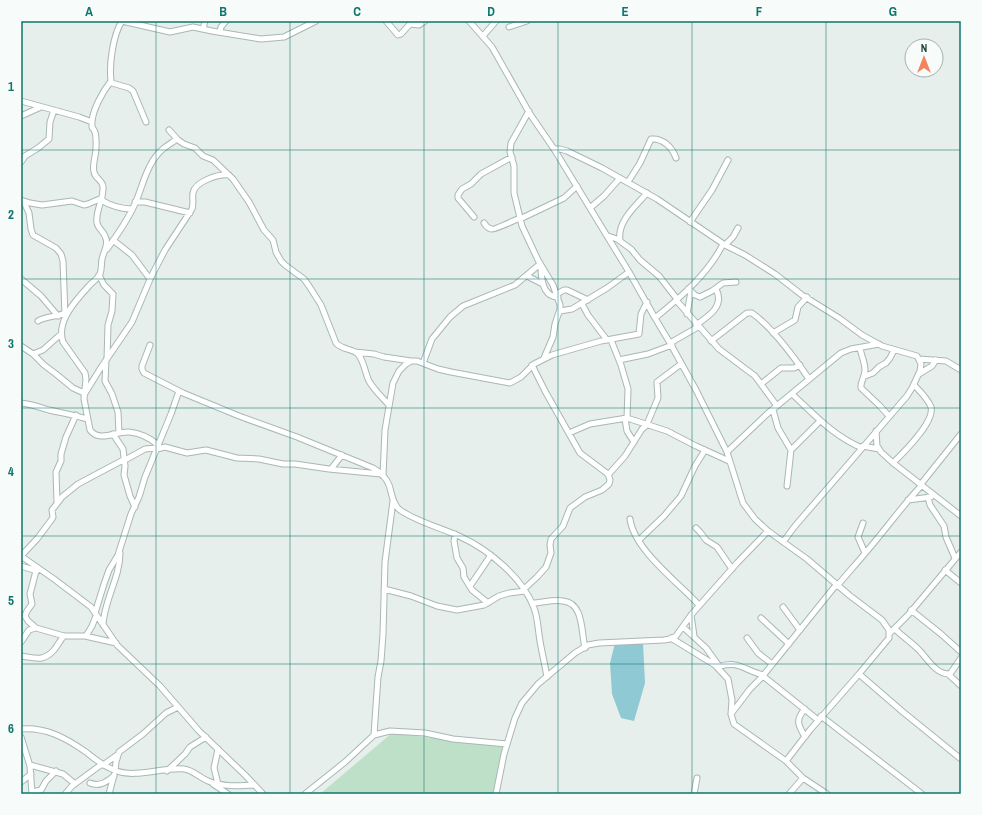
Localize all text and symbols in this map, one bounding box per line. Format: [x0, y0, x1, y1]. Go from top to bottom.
text: A [85, 3, 93, 20]
text: B [219, 3, 227, 20]
text: C [353, 3, 361, 20]
text: D [487, 3, 495, 20]
text: E [621, 3, 629, 20]
text: F [756, 3, 763, 20]
text: G [889, 3, 897, 20]
north arrow [904, 38, 944, 78]
text: N [921, 41, 927, 55]
text: 1 [8, 78, 14, 95]
text: 2 [8, 206, 14, 223]
text: 3 [8, 335, 14, 352]
text: 4 [8, 463, 14, 480]
text: 5 [8, 592, 14, 609]
text: 6 [8, 720, 14, 737]

